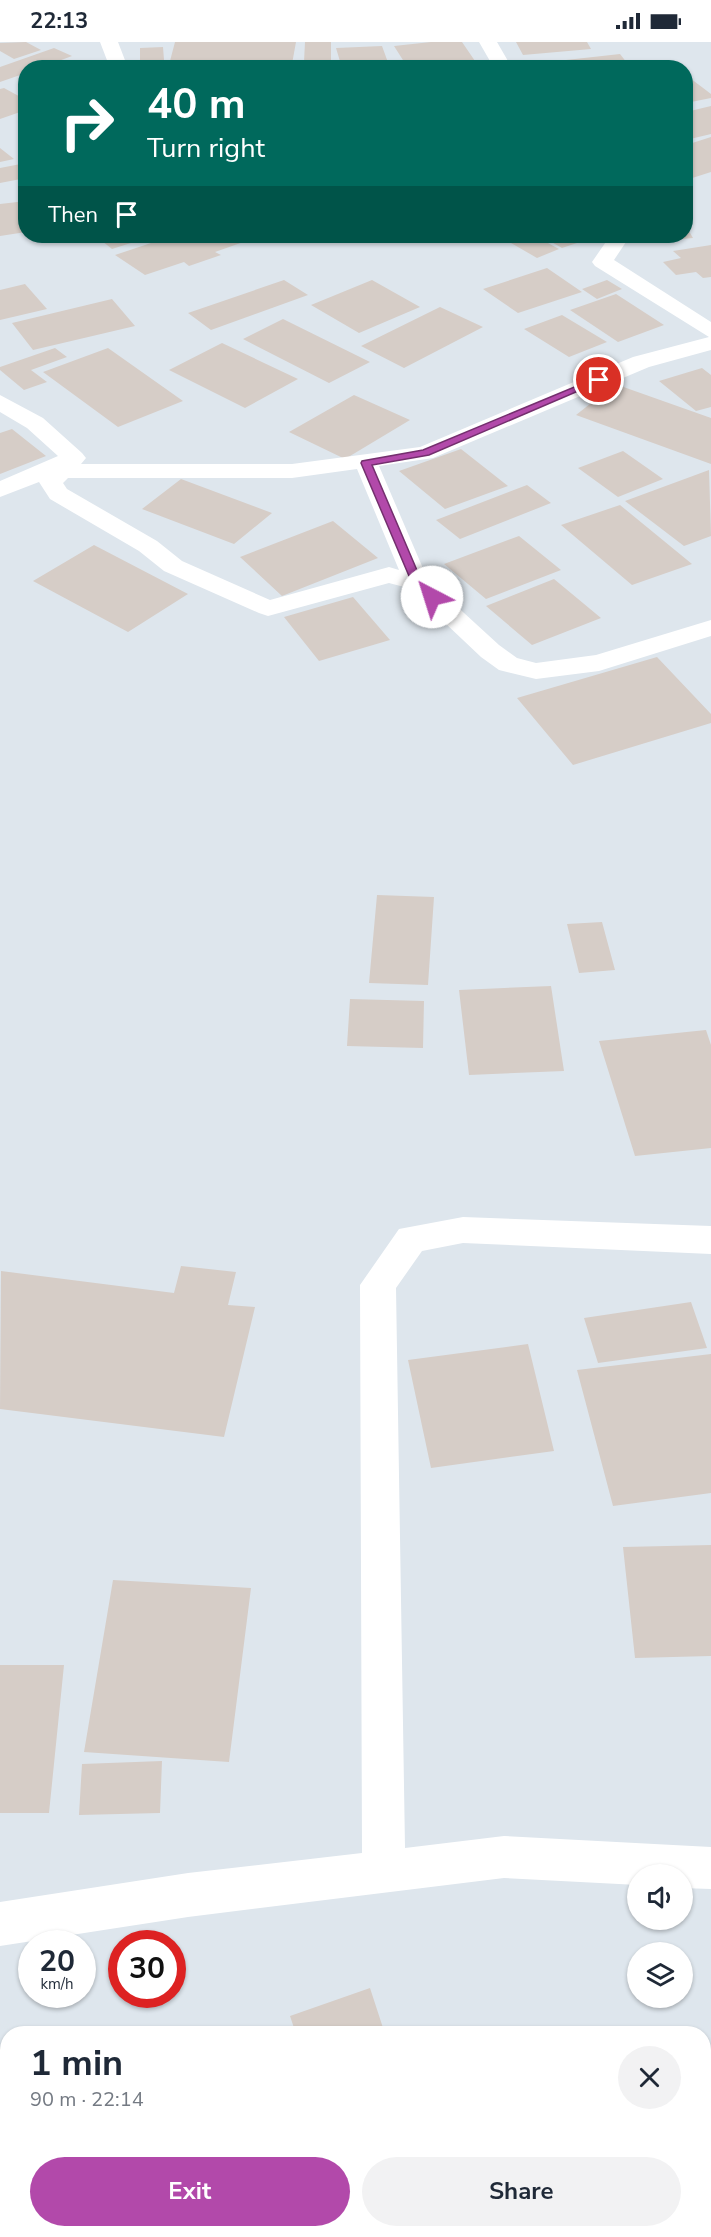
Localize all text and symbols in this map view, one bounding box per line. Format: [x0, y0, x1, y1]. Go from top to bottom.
text: 22:13 [30, 6, 88, 36]
text: 40 m [147, 76, 246, 133]
icon: right [48, 84, 126, 162]
text: Turn right [147, 130, 265, 167]
icon: arrive [110, 198, 143, 231]
text: Then [48, 200, 98, 230]
pin [573, 354, 624, 405]
icon: arrive [582, 363, 615, 396]
position arrow [400, 565, 464, 629]
map controls [627, 1864, 693, 2008]
button: sound [627, 1864, 693, 1930]
speed limit sign: 30 [108, 1930, 186, 2008]
text: 20 [39, 1941, 75, 1982]
button: layers [627, 1942, 693, 2008]
text: km/h [40, 1974, 74, 1994]
text: 1 min [30, 2039, 123, 2088]
button: close [618, 2046, 681, 2109]
text: 90 m · 22:14 [30, 2086, 144, 2113]
button: Exit [30, 2157, 350, 2226]
button: Share [362, 2157, 681, 2226]

